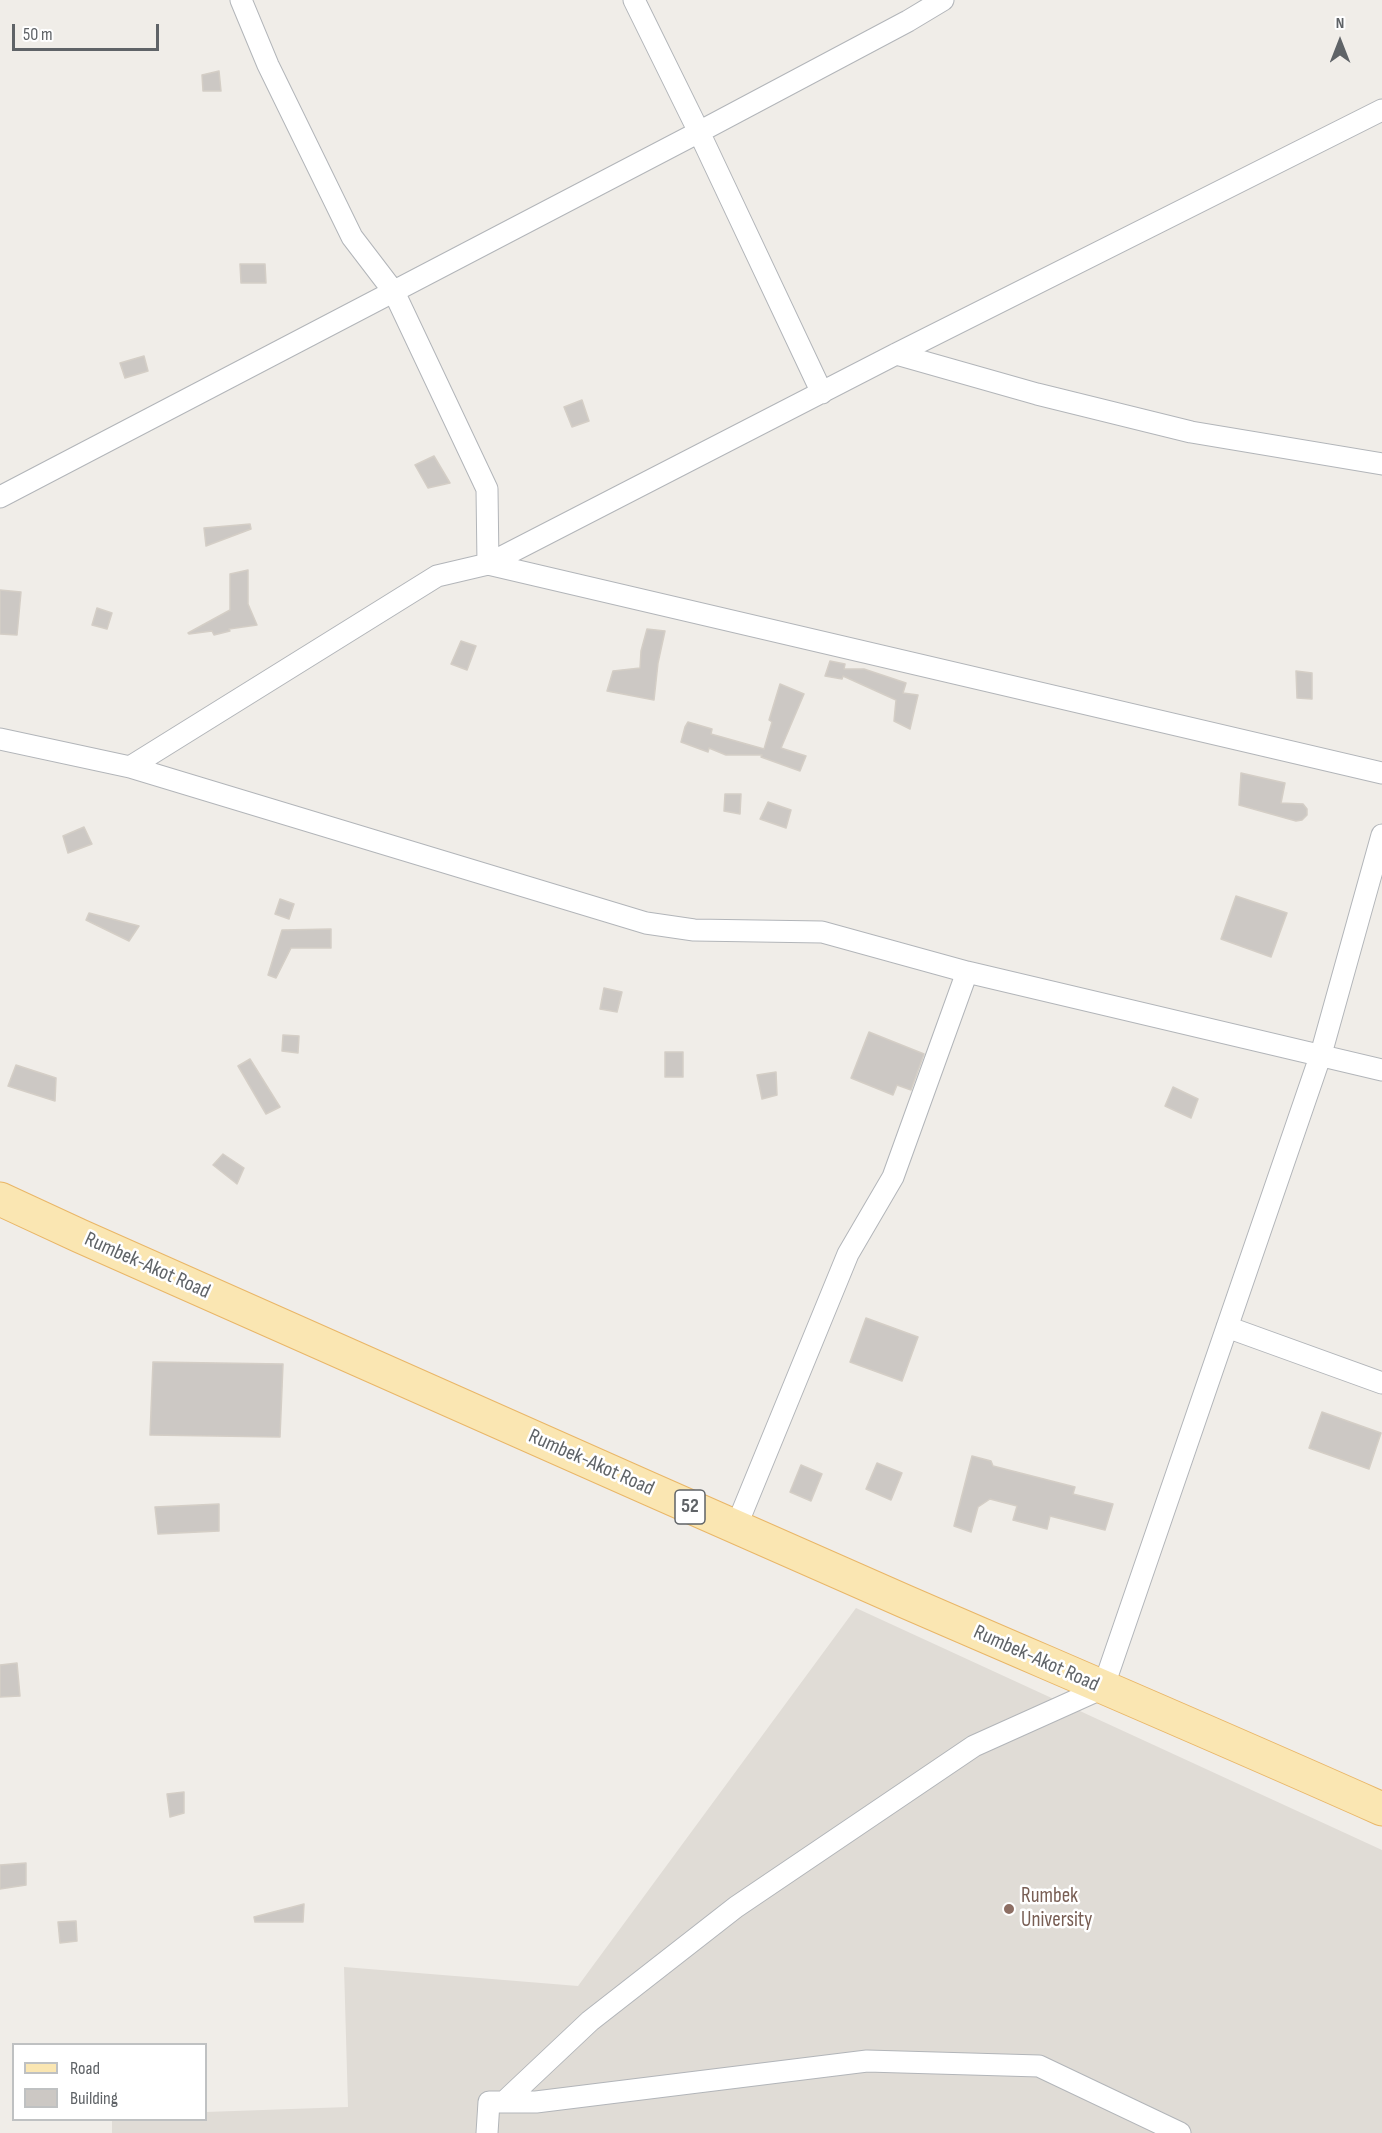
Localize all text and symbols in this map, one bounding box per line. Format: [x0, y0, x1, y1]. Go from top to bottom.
scale bar [15, 12, 162, 50]
north arrow [1310, 12, 1370, 72]
text: N [1336, 14, 1344, 33]
text: 50 m [23, 24, 53, 45]
street label: Rumbek-Akot Road [80, 1227, 214, 1305]
street label: Rumbek-Akot Road [524, 1424, 658, 1502]
road number: 52 [675, 1490, 705, 1524]
street label: Rumbek-Akot Road [969, 1620, 1103, 1698]
place label: Rumbek University [1021, 1884, 1092, 1934]
marker: Rumbek University [1002, 1902, 1016, 1916]
legend [12, 2043, 207, 2121]
text: Road [70, 2058, 100, 2079]
text: Building [70, 2088, 118, 2109]

